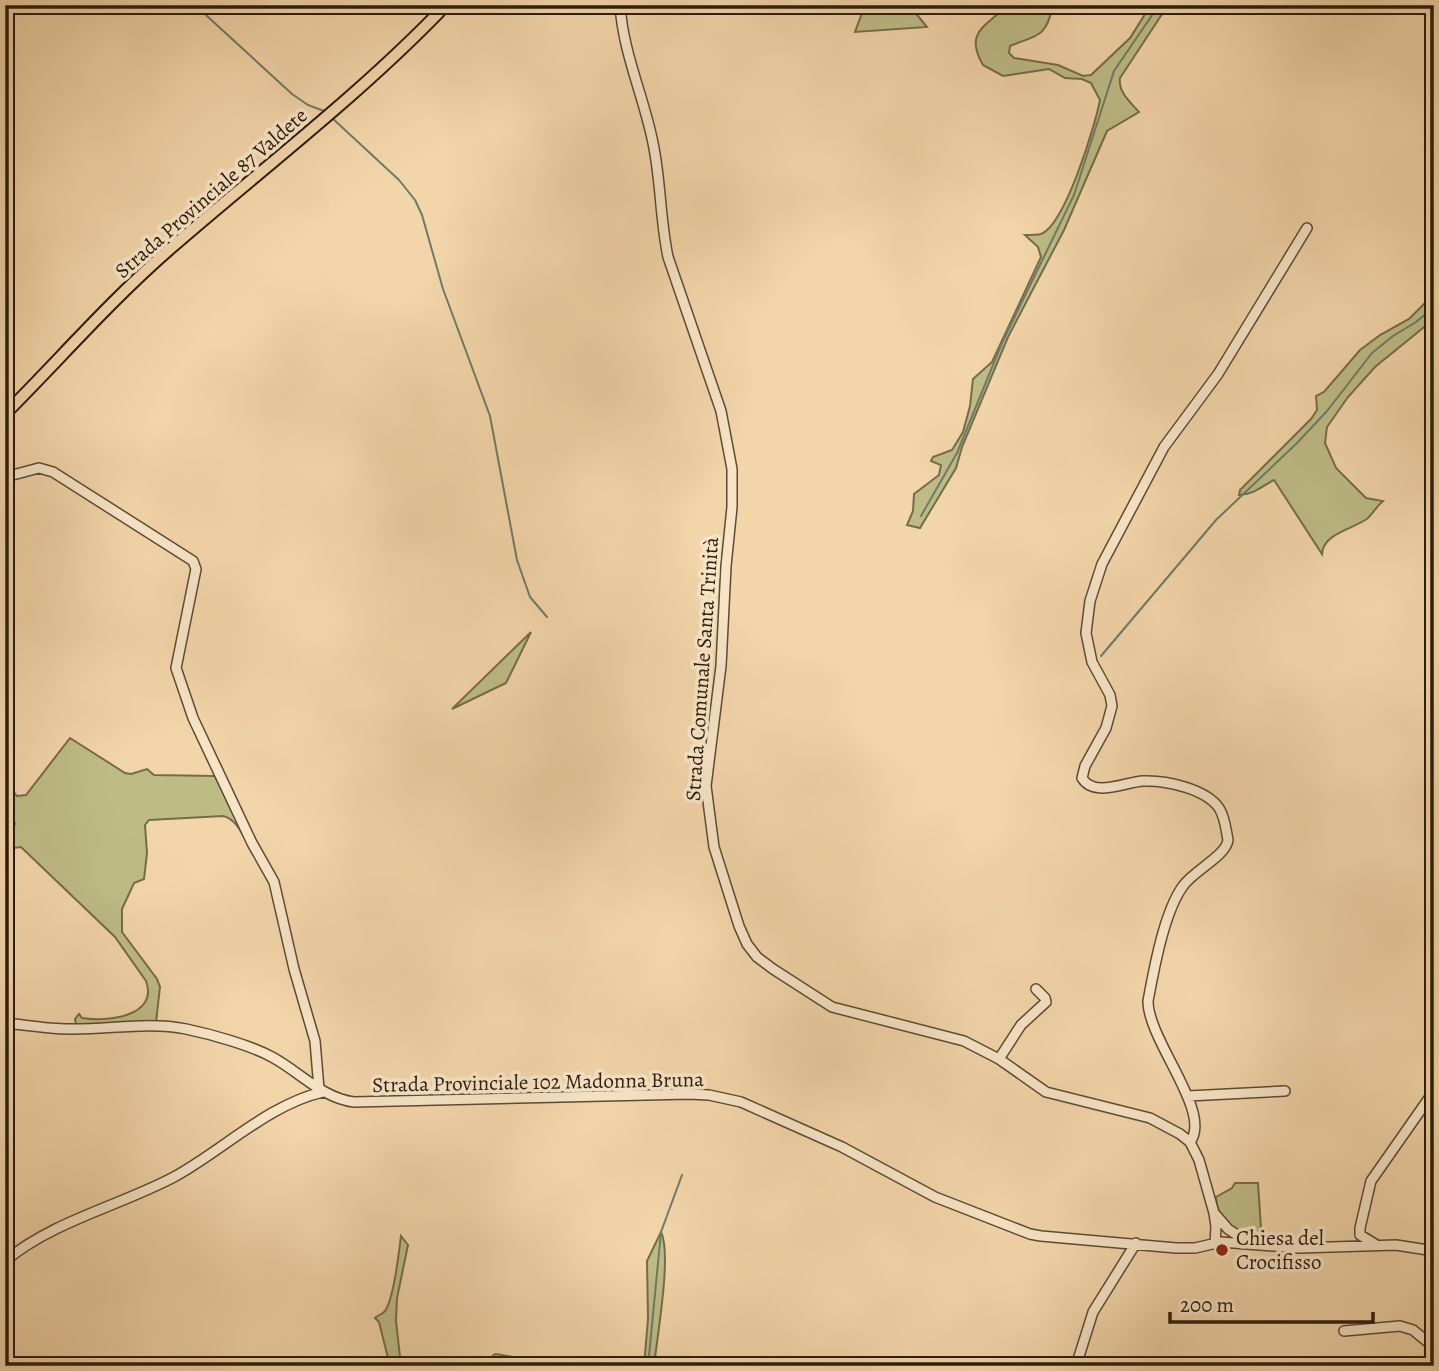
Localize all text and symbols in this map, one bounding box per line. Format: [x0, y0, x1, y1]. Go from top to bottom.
street label: Strada Provinciale 87 Valdete [109, 102, 313, 284]
street label: Strada Comunale Santa Trinità [679, 536, 725, 802]
street label: Strada Provinciale 102 Madonna Bruna [372, 1065, 704, 1099]
place label: Chiesa del Crocifisso [1236, 1224, 1324, 1276]
marker: Chiesa del Crocifisso [1214, 1242, 1230, 1258]
scale bar [1170, 1280, 1372, 1324]
text: 200 m [1180, 1291, 1234, 1319]

